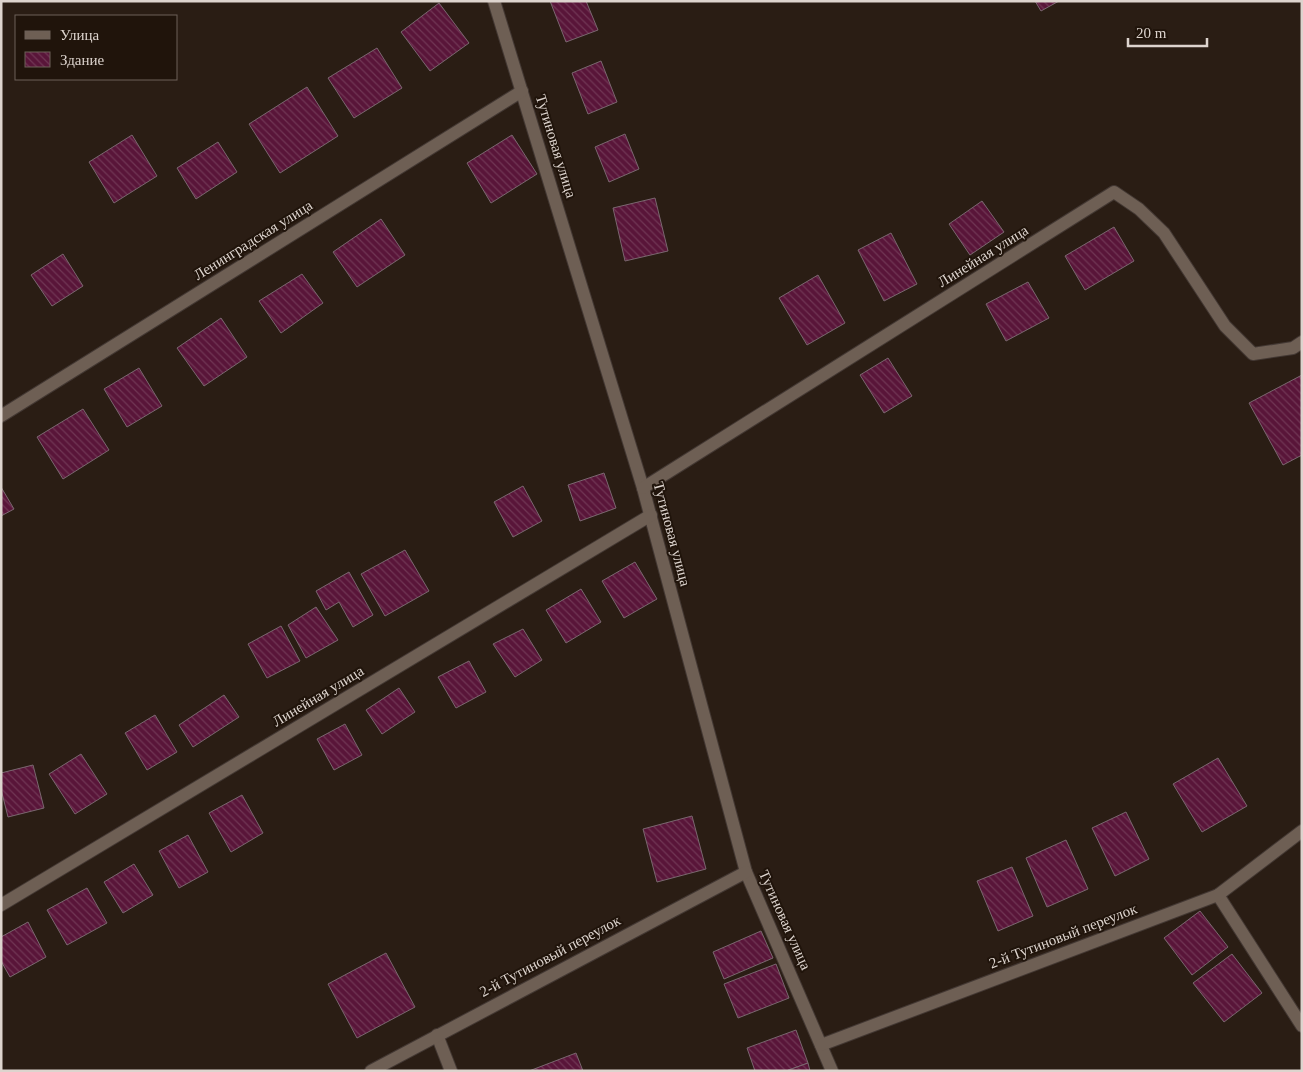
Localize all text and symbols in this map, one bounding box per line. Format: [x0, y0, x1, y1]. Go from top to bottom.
legend [15, 15, 178, 80]
scale bar [1128, 15, 1207, 47]
text: 20 m [1136, 25, 1167, 41]
text: Улица [60, 27, 99, 43]
text: Здание [60, 52, 104, 68]
street label: Тутиновая улица [533, 92, 579, 200]
street label: Ленинградская улица [191, 197, 316, 283]
street label: Линейная улица [935, 222, 1031, 290]
street label: Тутиновая улица [650, 480, 694, 588]
street label: Линейная улица [270, 662, 367, 729]
street label: Тутиновая улица [756, 868, 814, 973]
street label: 2-й Тутиновый переулок [987, 900, 1140, 972]
street label: 2-й Тутиновый переулок [477, 912, 624, 1000]

